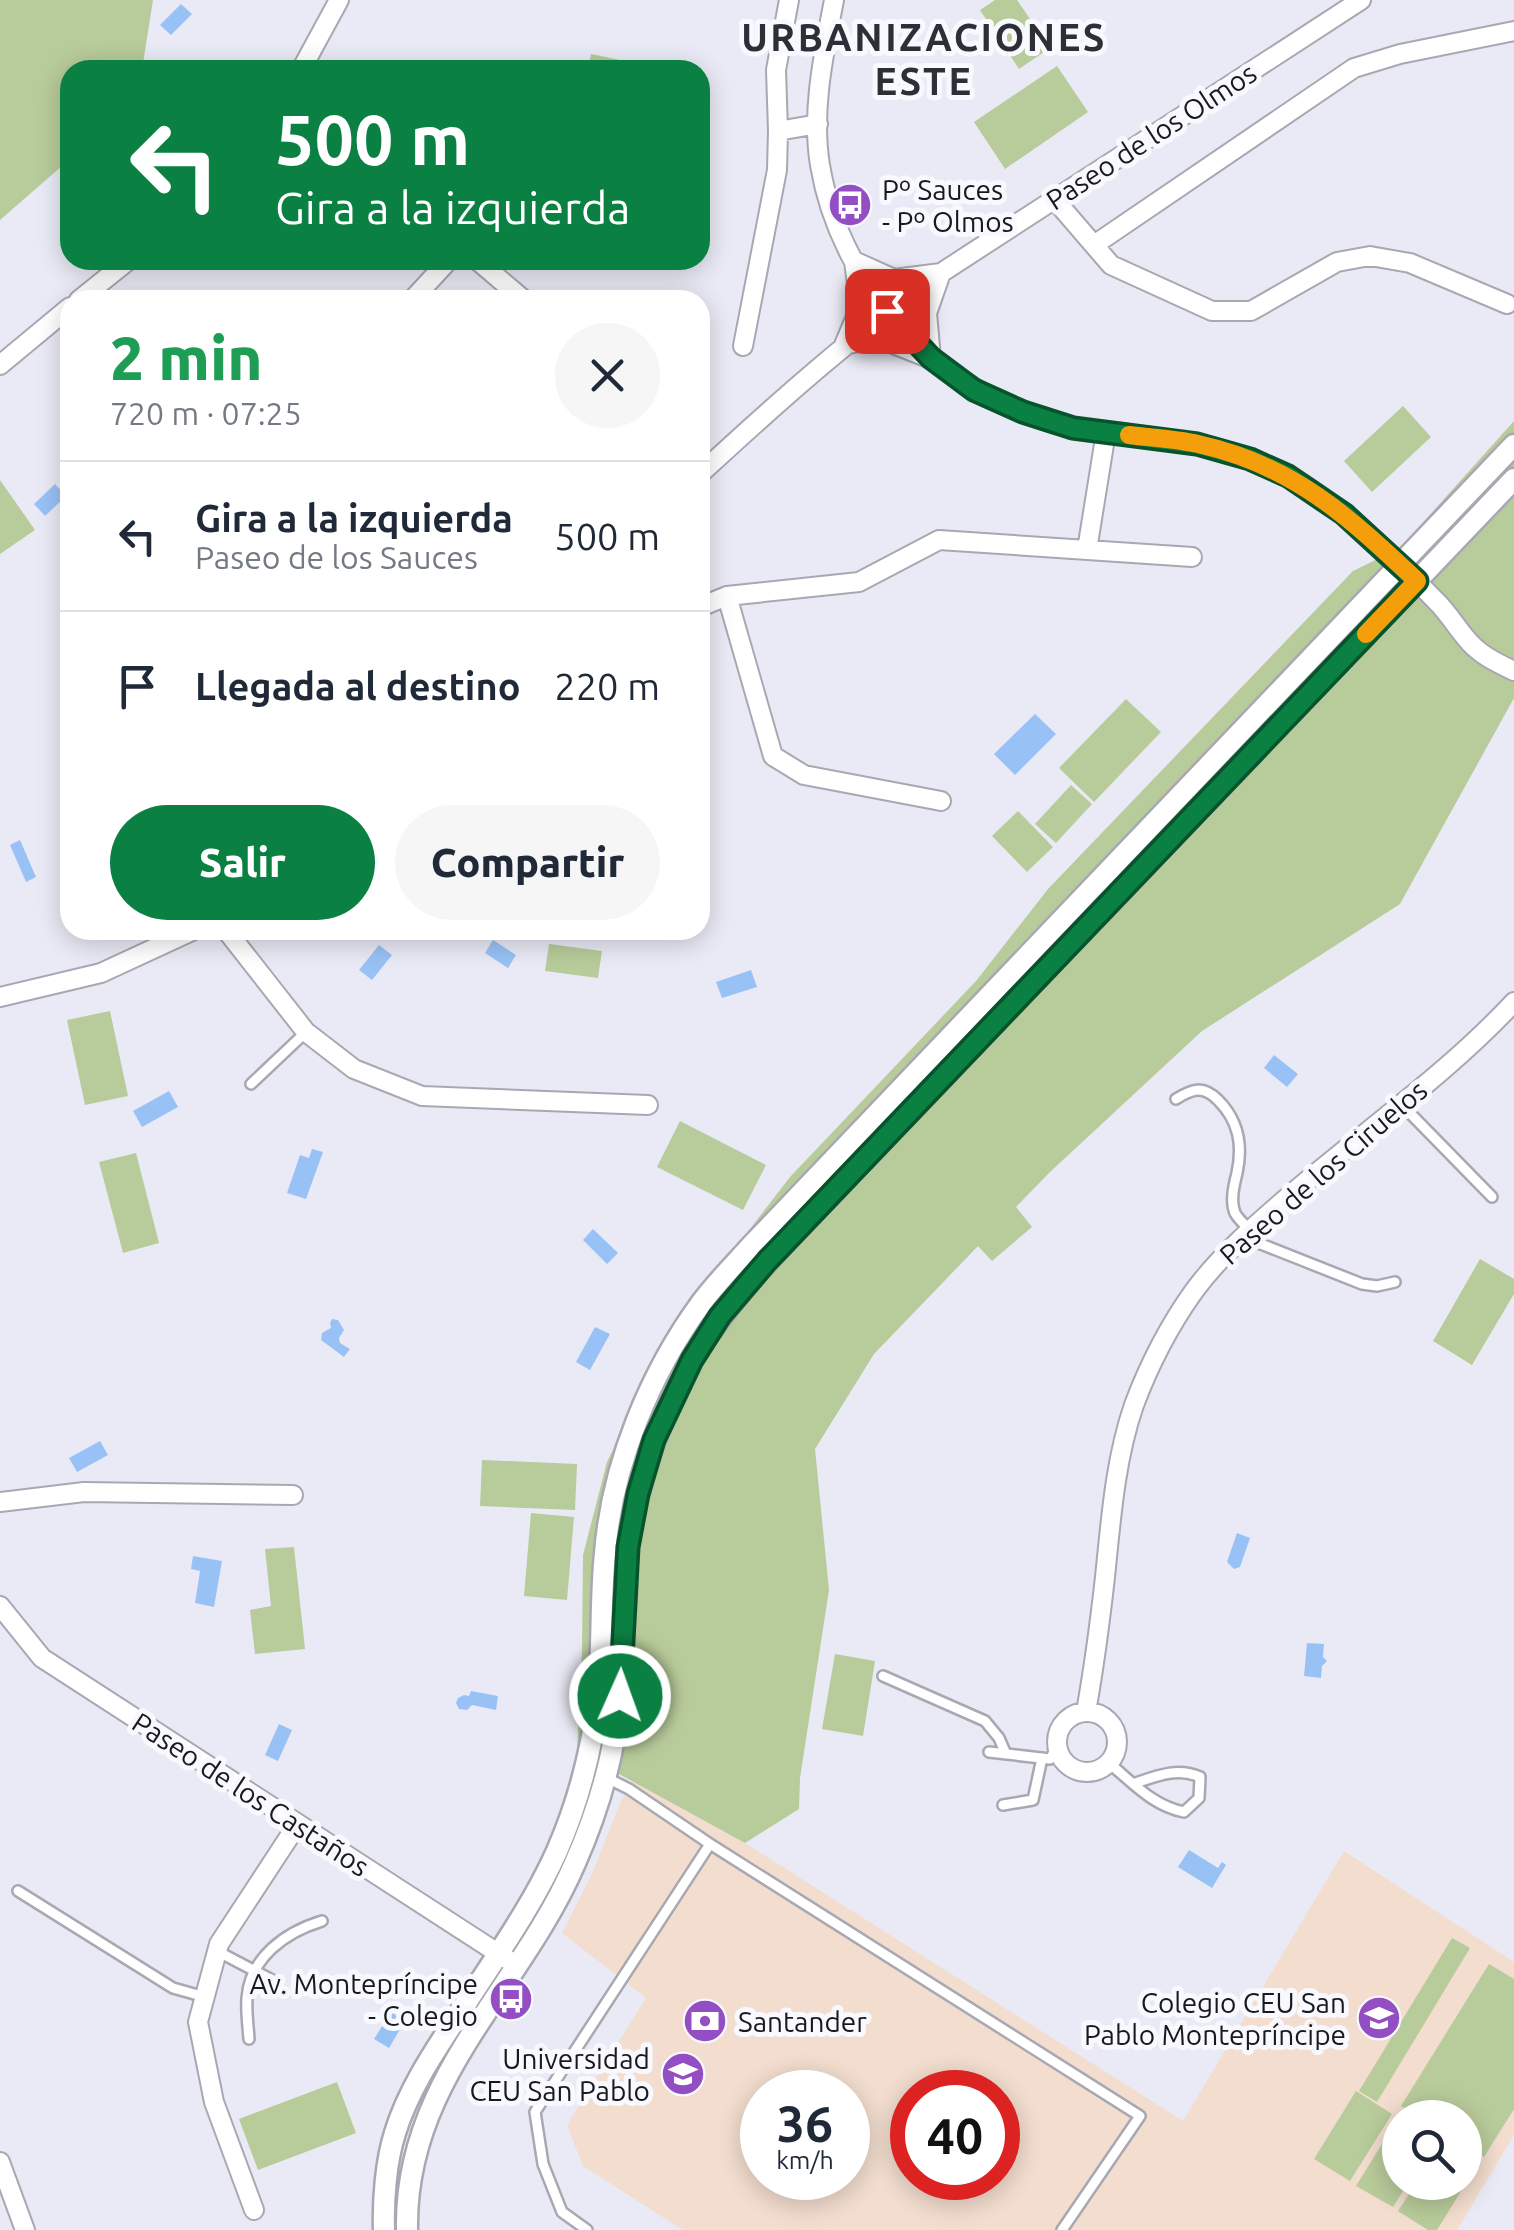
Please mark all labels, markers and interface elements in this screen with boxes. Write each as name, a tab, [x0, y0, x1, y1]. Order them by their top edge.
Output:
district label: URBANIZACIONES ESTE	[741, 16, 1107, 102]
street label: Paseo de los Olmos	[1040, 57, 1262, 215]
icon: left	[110, 100, 240, 230]
text: 500 m	[275, 100, 470, 178]
place label: Pº Sauces - Pº Olmos	[882, 174, 1014, 237]
text: Gira a la izquierda	[275, 182, 631, 233]
bus stop icon: Pº Sauces - Pº Olmos	[827, 182, 873, 228]
pin	[845, 269, 930, 354]
icon: arrive	[860, 284, 915, 339]
button: close	[555, 323, 660, 428]
text: 2 min	[110, 324, 263, 391]
text: 720 m · 07:25	[110, 395, 302, 431]
text: Gira a la izquierda	[195, 497, 513, 539]
icon: left	[110, 509, 165, 564]
text: 500 m	[554, 515, 660, 557]
text: Paseo de los Sauces	[195, 539, 478, 575]
icon: arrive	[110, 659, 165, 714]
text: Llegada al destino	[195, 665, 521, 707]
text: 220 m	[554, 665, 660, 707]
button: Salir	[110, 805, 375, 920]
button: Compartir	[395, 805, 660, 920]
street label: Paseo de los Ciruelos	[1213, 1074, 1433, 1270]
position arrow	[568, 1644, 672, 1748]
street label: Paseo de los Castaños	[127, 1706, 375, 1882]
place label: Av. Montepríncipe - Colegio	[249, 1968, 478, 2031]
bus stop icon: Av. Montepríncipe - Colegio	[488, 1976, 534, 2022]
place label: Colegio CEU San Pablo Montepríncipe	[1084, 1987, 1346, 2050]
school or university icon: Colegio CEU San Pablo Montepríncipe	[1356, 1995, 1402, 2041]
bank icon: Santander	[682, 1998, 728, 2044]
place label: Santander	[738, 2006, 867, 2037]
place label: Universidad CEU San Pablo	[469, 2043, 650, 2106]
school or university icon: Universidad CEU San Pablo	[660, 2051, 706, 2097]
speed limit sign: 40	[890, 2070, 1020, 2200]
text: 36	[777, 2095, 833, 2151]
map controls	[1382, 2100, 1482, 2200]
button: search	[1382, 2100, 1482, 2200]
text: km/h	[776, 2146, 834, 2174]

